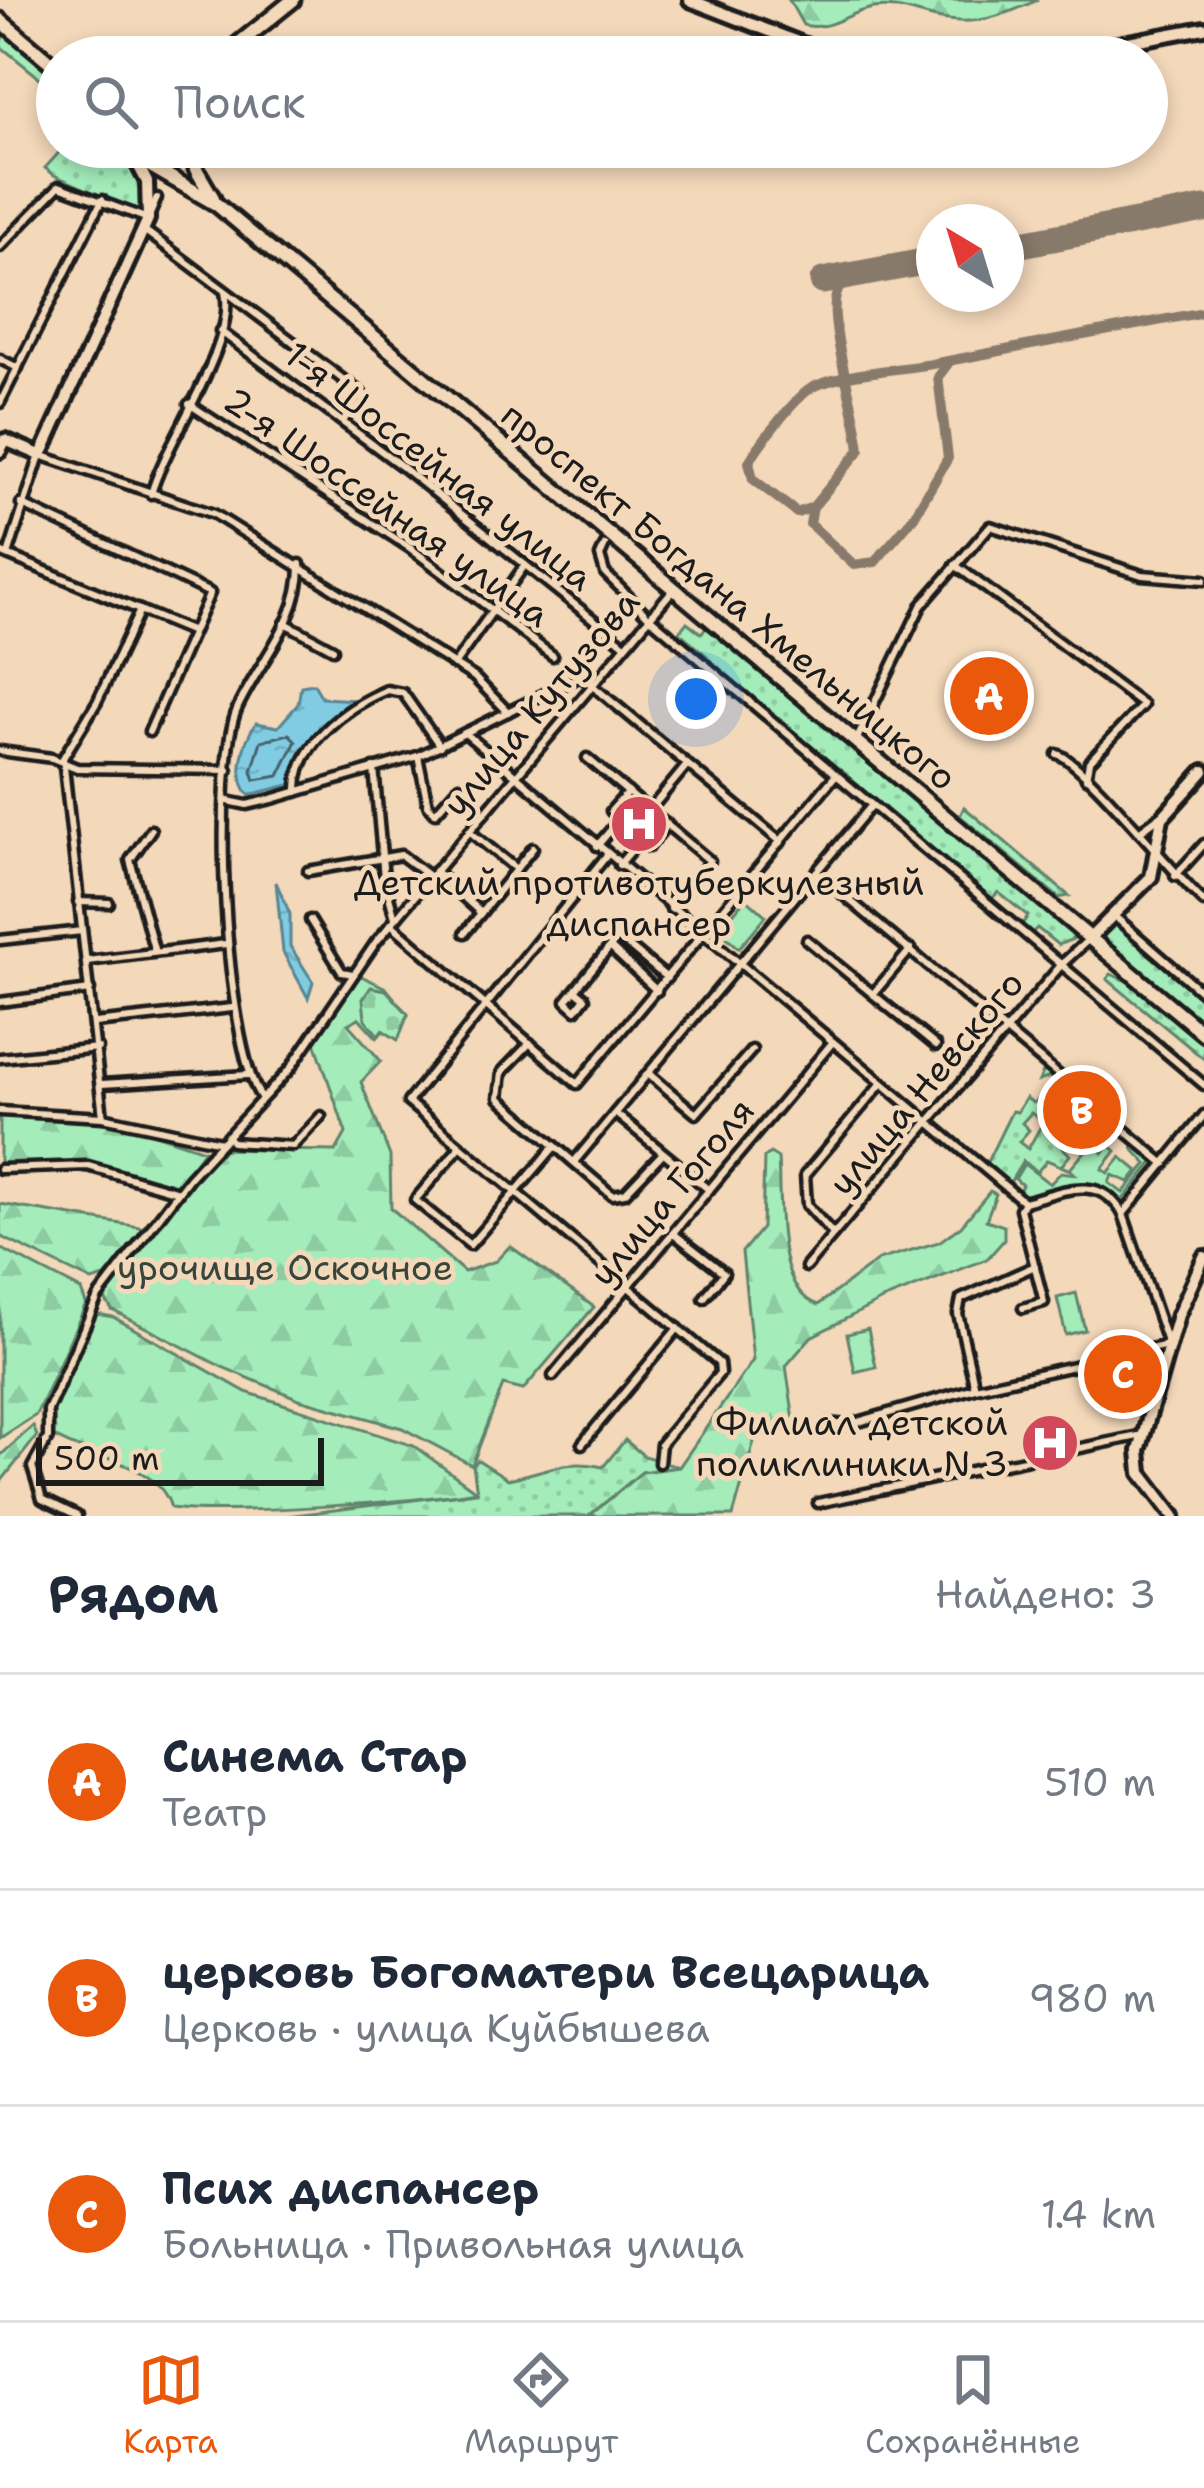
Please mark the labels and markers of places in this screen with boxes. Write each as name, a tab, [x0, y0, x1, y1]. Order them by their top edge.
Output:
pin: A	[950, 651, 1028, 741]
hospital icon: Детский противотуберкулезный диспансер	[608, 793, 670, 855]
place label: Детский противотуберкулезный диспансер	[354, 858, 924, 948]
pin: B	[1043, 1065, 1121, 1155]
pin: C	[1084, 1329, 1162, 1419]
place label: Филиал детской поликлиники N 3	[696, 1398, 1008, 1488]
hospital icon: Филиал детской поликлиники N 3	[1019, 1412, 1081, 1474]

